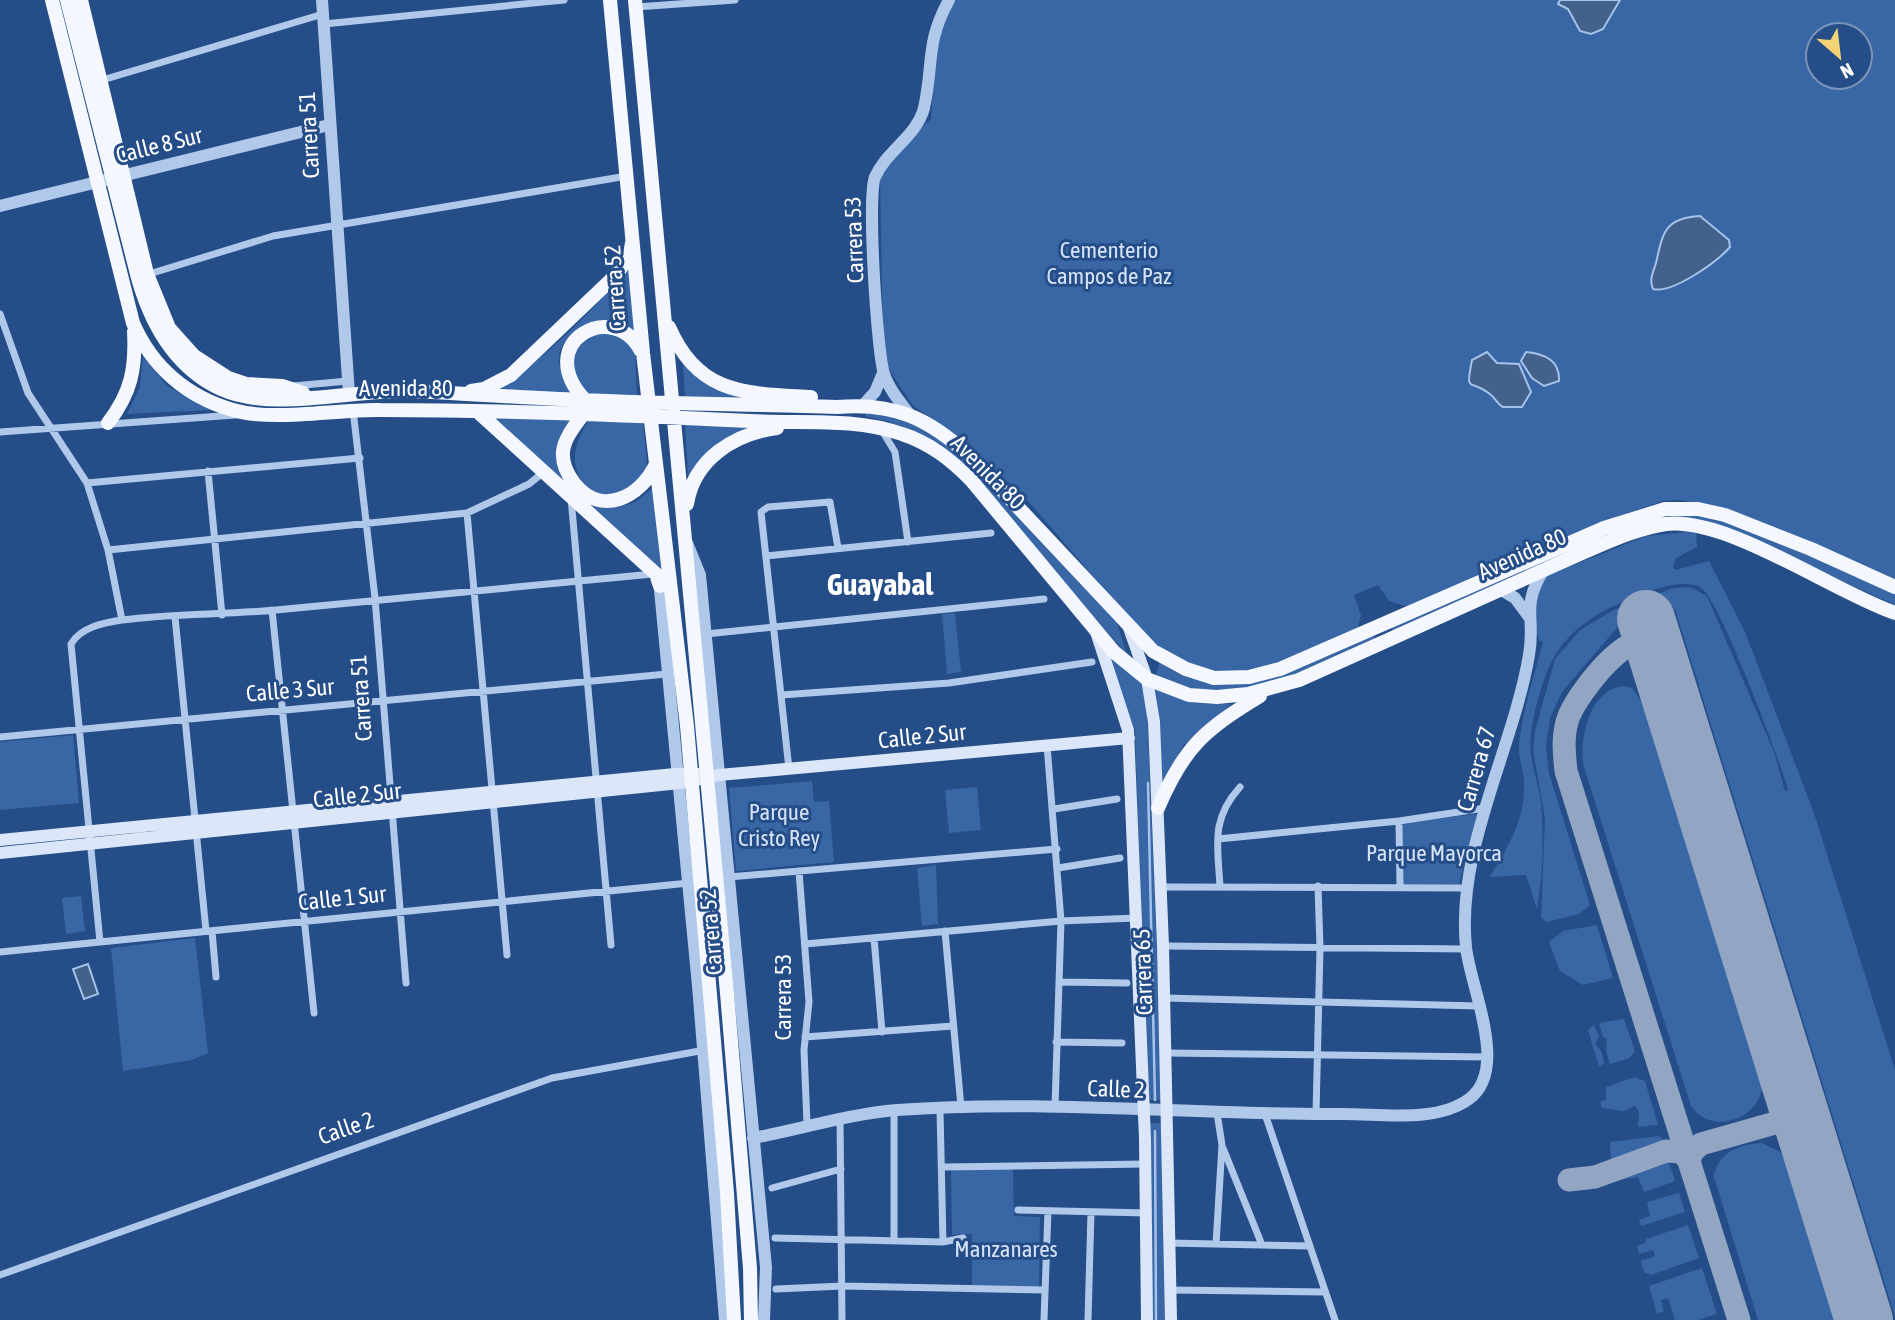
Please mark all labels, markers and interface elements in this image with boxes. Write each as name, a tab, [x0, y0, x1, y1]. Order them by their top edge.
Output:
north arrow	[1804, 21, 1874, 91]
text: N	[1837, 59, 1857, 83]
street label: Carrera 51	[294, 91, 324, 179]
street label: Calle 8 Sur	[113, 121, 206, 168]
street label: Carrera 53	[839, 196, 869, 284]
park label: Cementerio Campos de Paz	[1047, 237, 1171, 289]
street label: Carrera 52	[599, 244, 631, 332]
street label: Avenida 80	[359, 375, 453, 401]
street label: Avenida 80	[946, 430, 1030, 514]
street label: Avenida 80	[1474, 523, 1570, 585]
district label: Guayabal	[827, 567, 934, 601]
street label: Carrera 51	[345, 654, 377, 742]
street label: Calle 3 Sur	[245, 673, 336, 707]
street label: Calle 2 Sur	[877, 718, 968, 754]
street label: Carrera 67	[1452, 724, 1500, 814]
street label: Calle 2 Sur	[312, 777, 403, 813]
park label: Parque Cristo Rey	[738, 799, 820, 851]
park label: Parque Mayorca	[1366, 840, 1502, 866]
street label: Calle 1 Sur	[297, 880, 388, 916]
street label: Carrera 52	[694, 888, 728, 976]
street label: Carrera 65	[1128, 928, 1158, 1016]
street label: Carrera 53	[770, 954, 796, 1040]
street label: Calle 2	[1087, 1075, 1145, 1103]
street label: Calle 2	[315, 1106, 377, 1150]
park label: Manzanares	[954, 1236, 1058, 1262]

